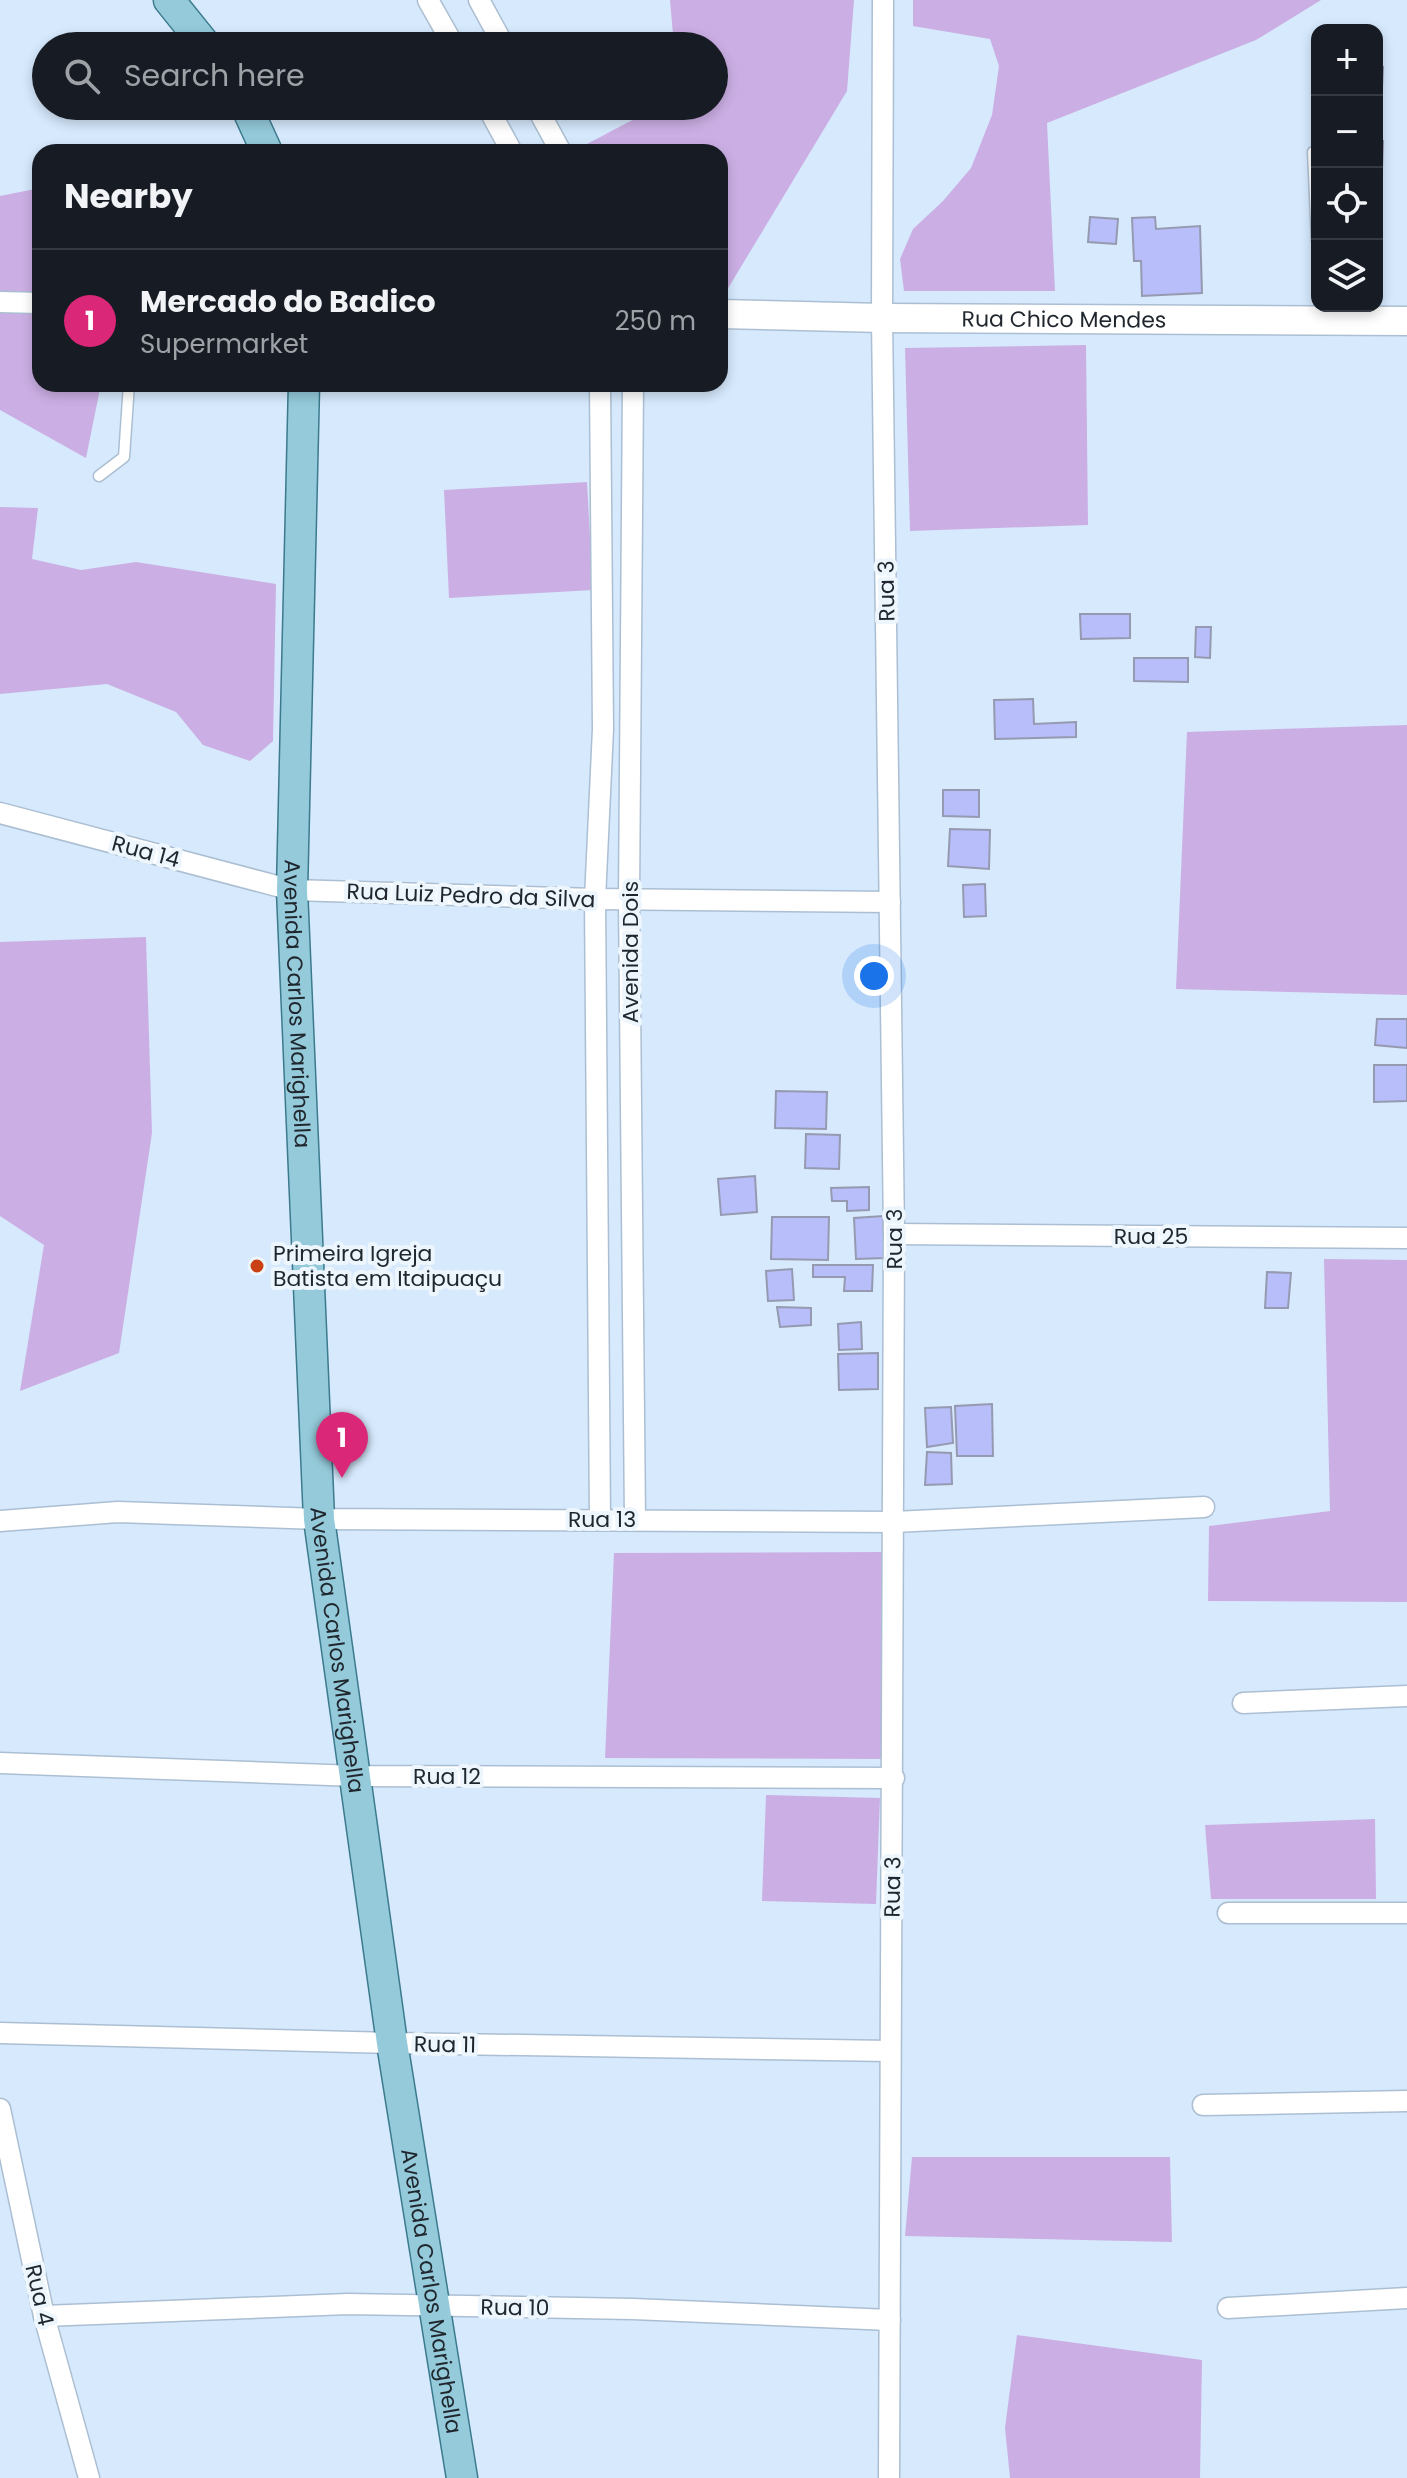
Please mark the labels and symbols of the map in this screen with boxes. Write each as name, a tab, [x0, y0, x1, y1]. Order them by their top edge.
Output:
street label: Rua Chico Mendes	[961, 303, 1166, 336]
street label: Rua 3	[870, 560, 903, 622]
street label: Rua 14	[108, 828, 183, 875]
street label: Avenida Carlos Marighella	[276, 859, 318, 1149]
street label: Rua Luiz Pedro da Silva	[346, 876, 596, 915]
street label: Avenida Dois	[615, 881, 646, 1023]
your location	[854, 956, 894, 996]
street label: Rua 3	[879, 1208, 910, 1270]
street label: Rua 25	[1114, 1221, 1188, 1252]
place label: Primeira Igreja Batista em Itaipuaçu	[273, 1238, 502, 1294]
marker: Primeira Igreja Batista em Itaipuaçu	[248, 1257, 266, 1275]
pin: 1	[316, 1412, 368, 1478]
street label: Rua 13	[568, 1504, 636, 1535]
street label: Avenida Carlos Marighella	[302, 1506, 372, 1795]
street label: Rua 12	[413, 1761, 481, 1792]
street label: Rua 3	[876, 1856, 909, 1918]
street label: Rua 11	[414, 2028, 476, 2061]
street label: Avenida Carlos Marighella	[393, 2146, 470, 2436]
street label: Rua 4	[17, 2261, 62, 2329]
street label: Rua 10	[480, 2291, 550, 2324]

